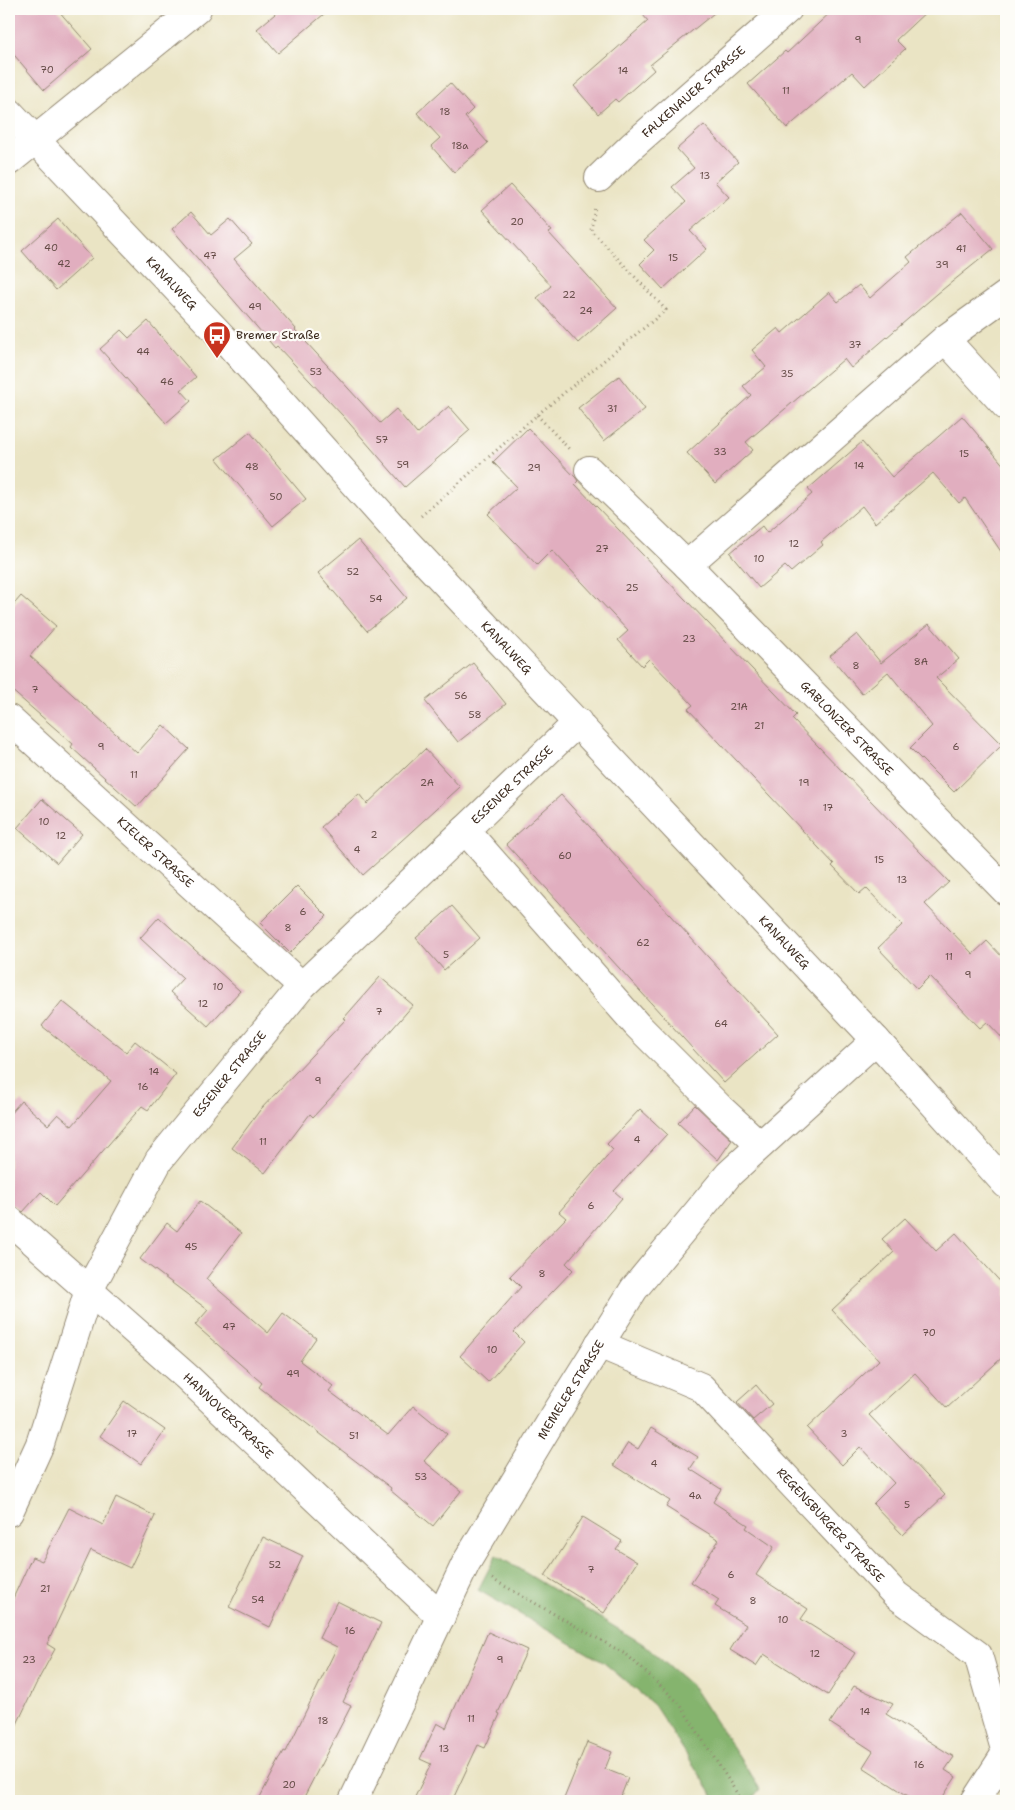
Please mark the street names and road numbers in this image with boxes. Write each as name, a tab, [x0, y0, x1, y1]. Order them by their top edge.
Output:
street label: FALKENAUER STRASSE	[639, 42, 749, 142]
street label: KANALWEG	[142, 253, 200, 313]
street label: KANALWEG	[477, 618, 535, 678]
street label: GABLONZER STRASSE	[797, 677, 897, 779]
street label: ESSENER STRASSE	[468, 742, 557, 828]
street label: KIELER STRASSE	[114, 813, 197, 891]
street label: KANALWEG	[755, 912, 813, 972]
street label: ESSENER STRASSE	[189, 1028, 270, 1121]
street label: MEMELER STRASSE	[534, 1337, 608, 1442]
street label: HANNOVERSTRASSE	[180, 1369, 277, 1462]
street label: REGENSBURGER STRASSE	[773, 1465, 888, 1586]

